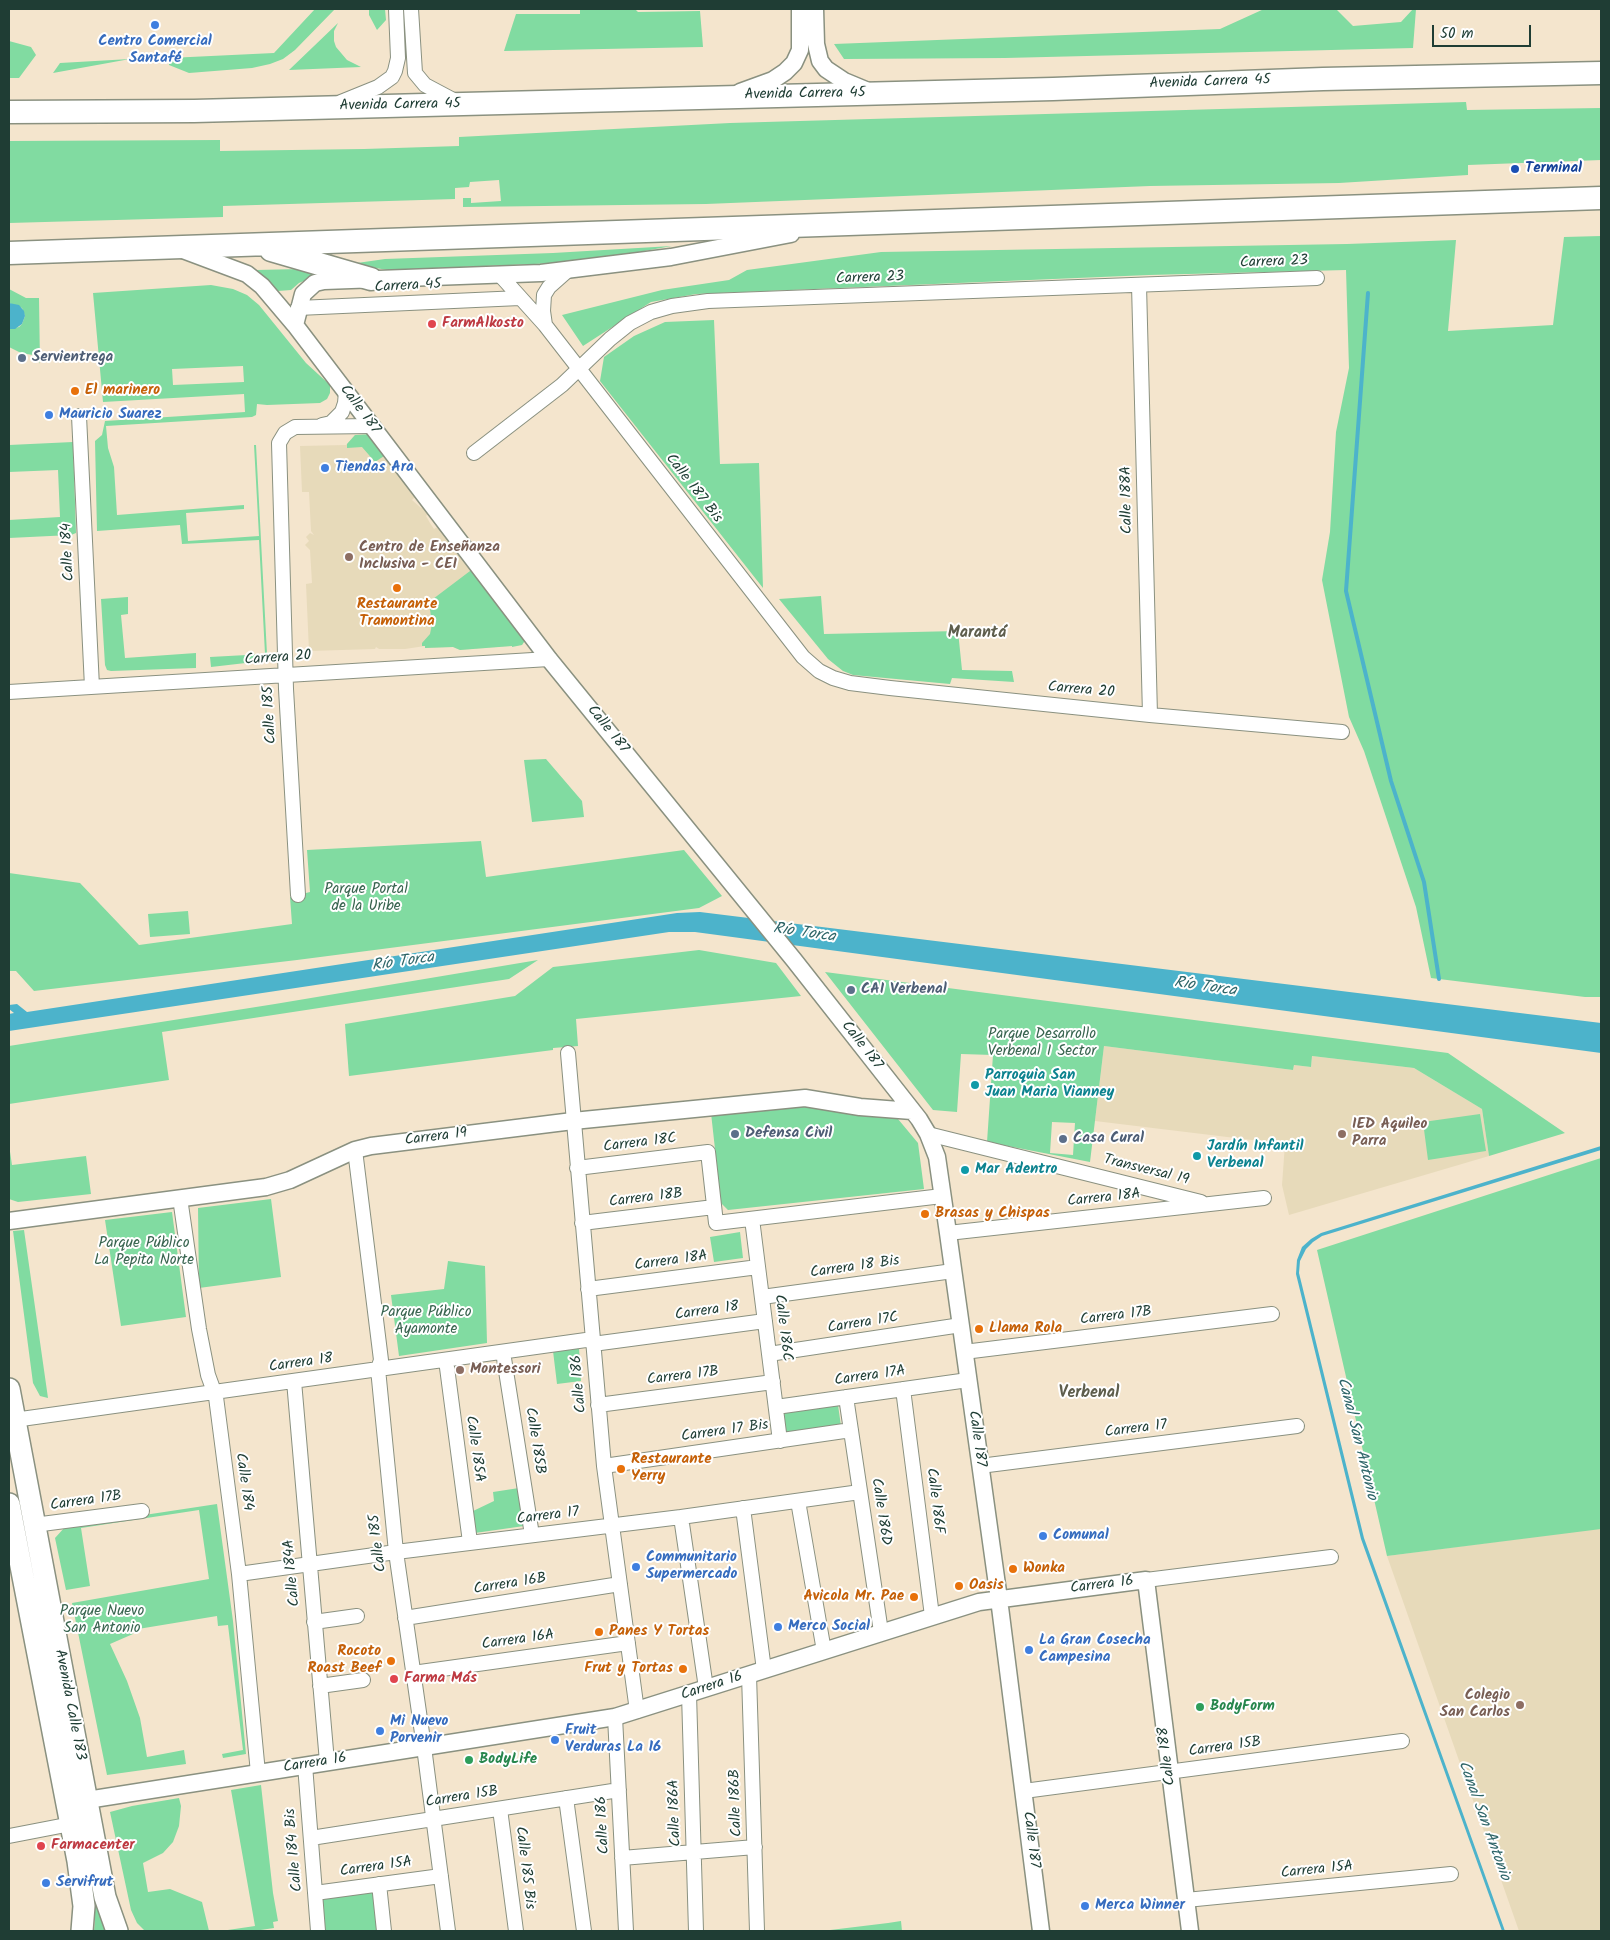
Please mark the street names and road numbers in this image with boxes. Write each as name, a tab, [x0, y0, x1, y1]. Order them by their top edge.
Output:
street label: Avenida Carrera 45	[1149, 72, 1271, 94]
street label: Avenida Carrera 45	[744, 85, 866, 105]
street label: Avenida Carrera 45	[339, 96, 461, 116]
street label: Carrera 23	[1240, 253, 1308, 273]
street label: Carrera 23	[836, 269, 904, 289]
street label: Carrera 45	[374, 276, 442, 298]
street label: Calle 187	[335, 382, 383, 438]
street label: Calle 187 Bis	[661, 451, 725, 527]
street label: Calle 188A	[1118, 466, 1138, 534]
street label: Calle 184	[58, 522, 80, 582]
street label: Carrera 20	[244, 648, 312, 670]
street label: Carrera 20	[1047, 679, 1115, 703]
street label: Calle 185	[260, 686, 282, 744]
street label: Calle 187	[582, 702, 632, 758]
street label: Calle 187	[836, 1018, 886, 1074]
street label: Carrera 19	[404, 1125, 468, 1151]
street label: Carrera 18C	[602, 1131, 678, 1157]
street label: Transversal 19	[1101, 1152, 1191, 1190]
street label: Carrera 18B	[608, 1186, 684, 1212]
street label: Carrera 18A	[1066, 1186, 1142, 1212]
street label: Carrera 18A	[633, 1248, 709, 1276]
street label: Carrera 18 Bis	[809, 1253, 901, 1283]
street label: Calle 186C	[769, 1294, 795, 1362]
street label: Carrera 18	[674, 1299, 740, 1325]
street label: Carrera 17B	[1079, 1304, 1153, 1330]
street label: Carrera 17C	[826, 1310, 900, 1338]
street label: Carrera 18	[268, 1351, 334, 1377]
street label: Calle 186	[568, 1354, 592, 1414]
street label: Carrera 17A	[833, 1363, 907, 1391]
street label: Carrera 17B	[646, 1364, 720, 1390]
street label: Calle 185B	[520, 1406, 548, 1476]
street label: Calle 187	[963, 1410, 989, 1468]
street label: Calle 185A	[460, 1415, 488, 1483]
street label: Carrera 17 Bis	[680, 1417, 770, 1447]
street label: Carrera 17	[1104, 1417, 1168, 1443]
street label: Calle 184	[230, 1452, 256, 1512]
street label: Calle 186F	[921, 1467, 947, 1535]
street label: Calle 186D	[866, 1477, 894, 1547]
street label: Carrera 17B	[49, 1488, 123, 1516]
street label: Carrera 17	[516, 1504, 580, 1530]
street label: Calle 185	[367, 1513, 391, 1573]
street label: Calle 184A	[281, 1539, 305, 1607]
street label: Carrera 16B	[472, 1570, 548, 1600]
street label: Carrera 16	[1069, 1573, 1135, 1599]
street label: Carrera 16A	[481, 1627, 555, 1655]
street label: Avenida Calle 183	[49, 1648, 89, 1762]
street label: Carrera 16	[679, 1669, 745, 1705]
street label: Calle 188	[1155, 1726, 1181, 1786]
street label: Carrera 15B	[1188, 1734, 1262, 1762]
street label: Carrera 16	[282, 1750, 348, 1778]
street label: Calle 186B	[727, 1769, 747, 1837]
street label: Calle 186A	[666, 1779, 686, 1847]
street label: Carrera 15B	[425, 1783, 499, 1813]
street label: Calle 186	[593, 1795, 615, 1855]
street label: Calle 184 Bis	[282, 1808, 308, 1892]
street label: Calle 187	[1018, 1811, 1042, 1869]
street label: Calle 185 Bis	[510, 1825, 538, 1911]
street label: Carrera 15A	[339, 1854, 413, 1882]
street label: Carrera 15A	[1280, 1858, 1354, 1884]

